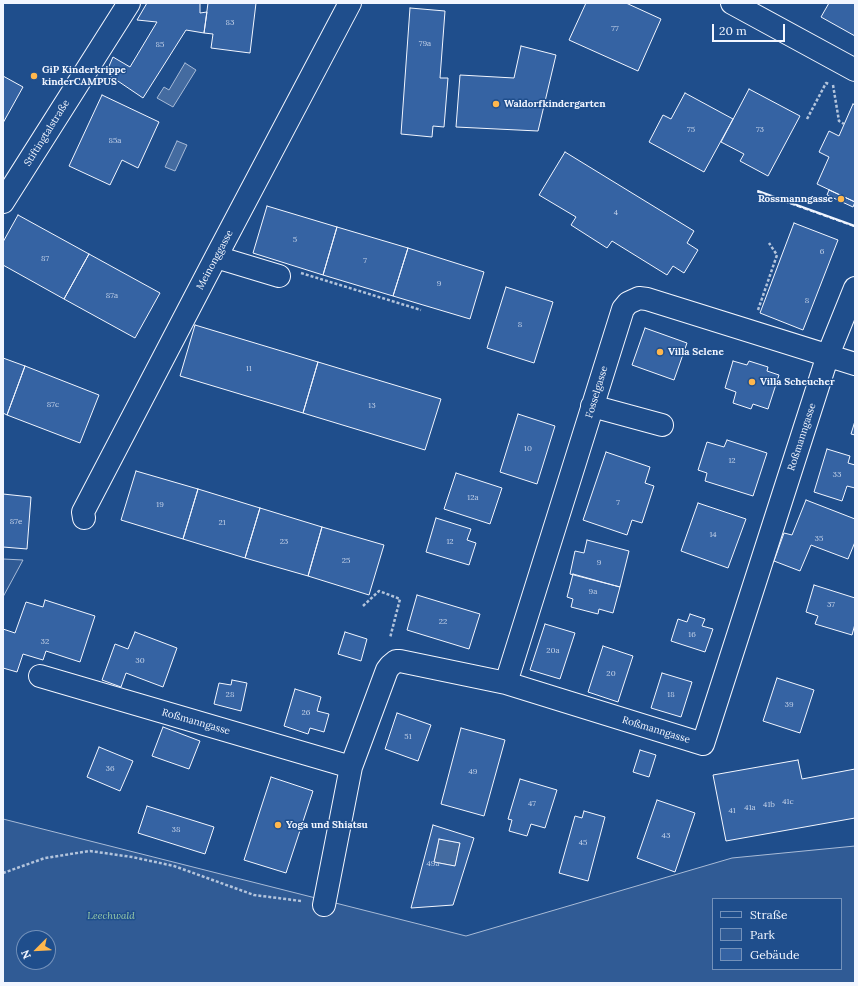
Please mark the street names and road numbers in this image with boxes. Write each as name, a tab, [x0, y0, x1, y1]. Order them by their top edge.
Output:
street label: Stiftingtalstraße	[22, 98, 72, 168]
street label: Meinonggasse	[194, 228, 236, 292]
street label: Fosselgasse	[583, 364, 611, 420]
street label: Roßmanngasse	[785, 402, 819, 472]
street label: Roßmanngasse	[160, 707, 232, 737]
street label: Roßmanngasse	[621, 714, 691, 746]

